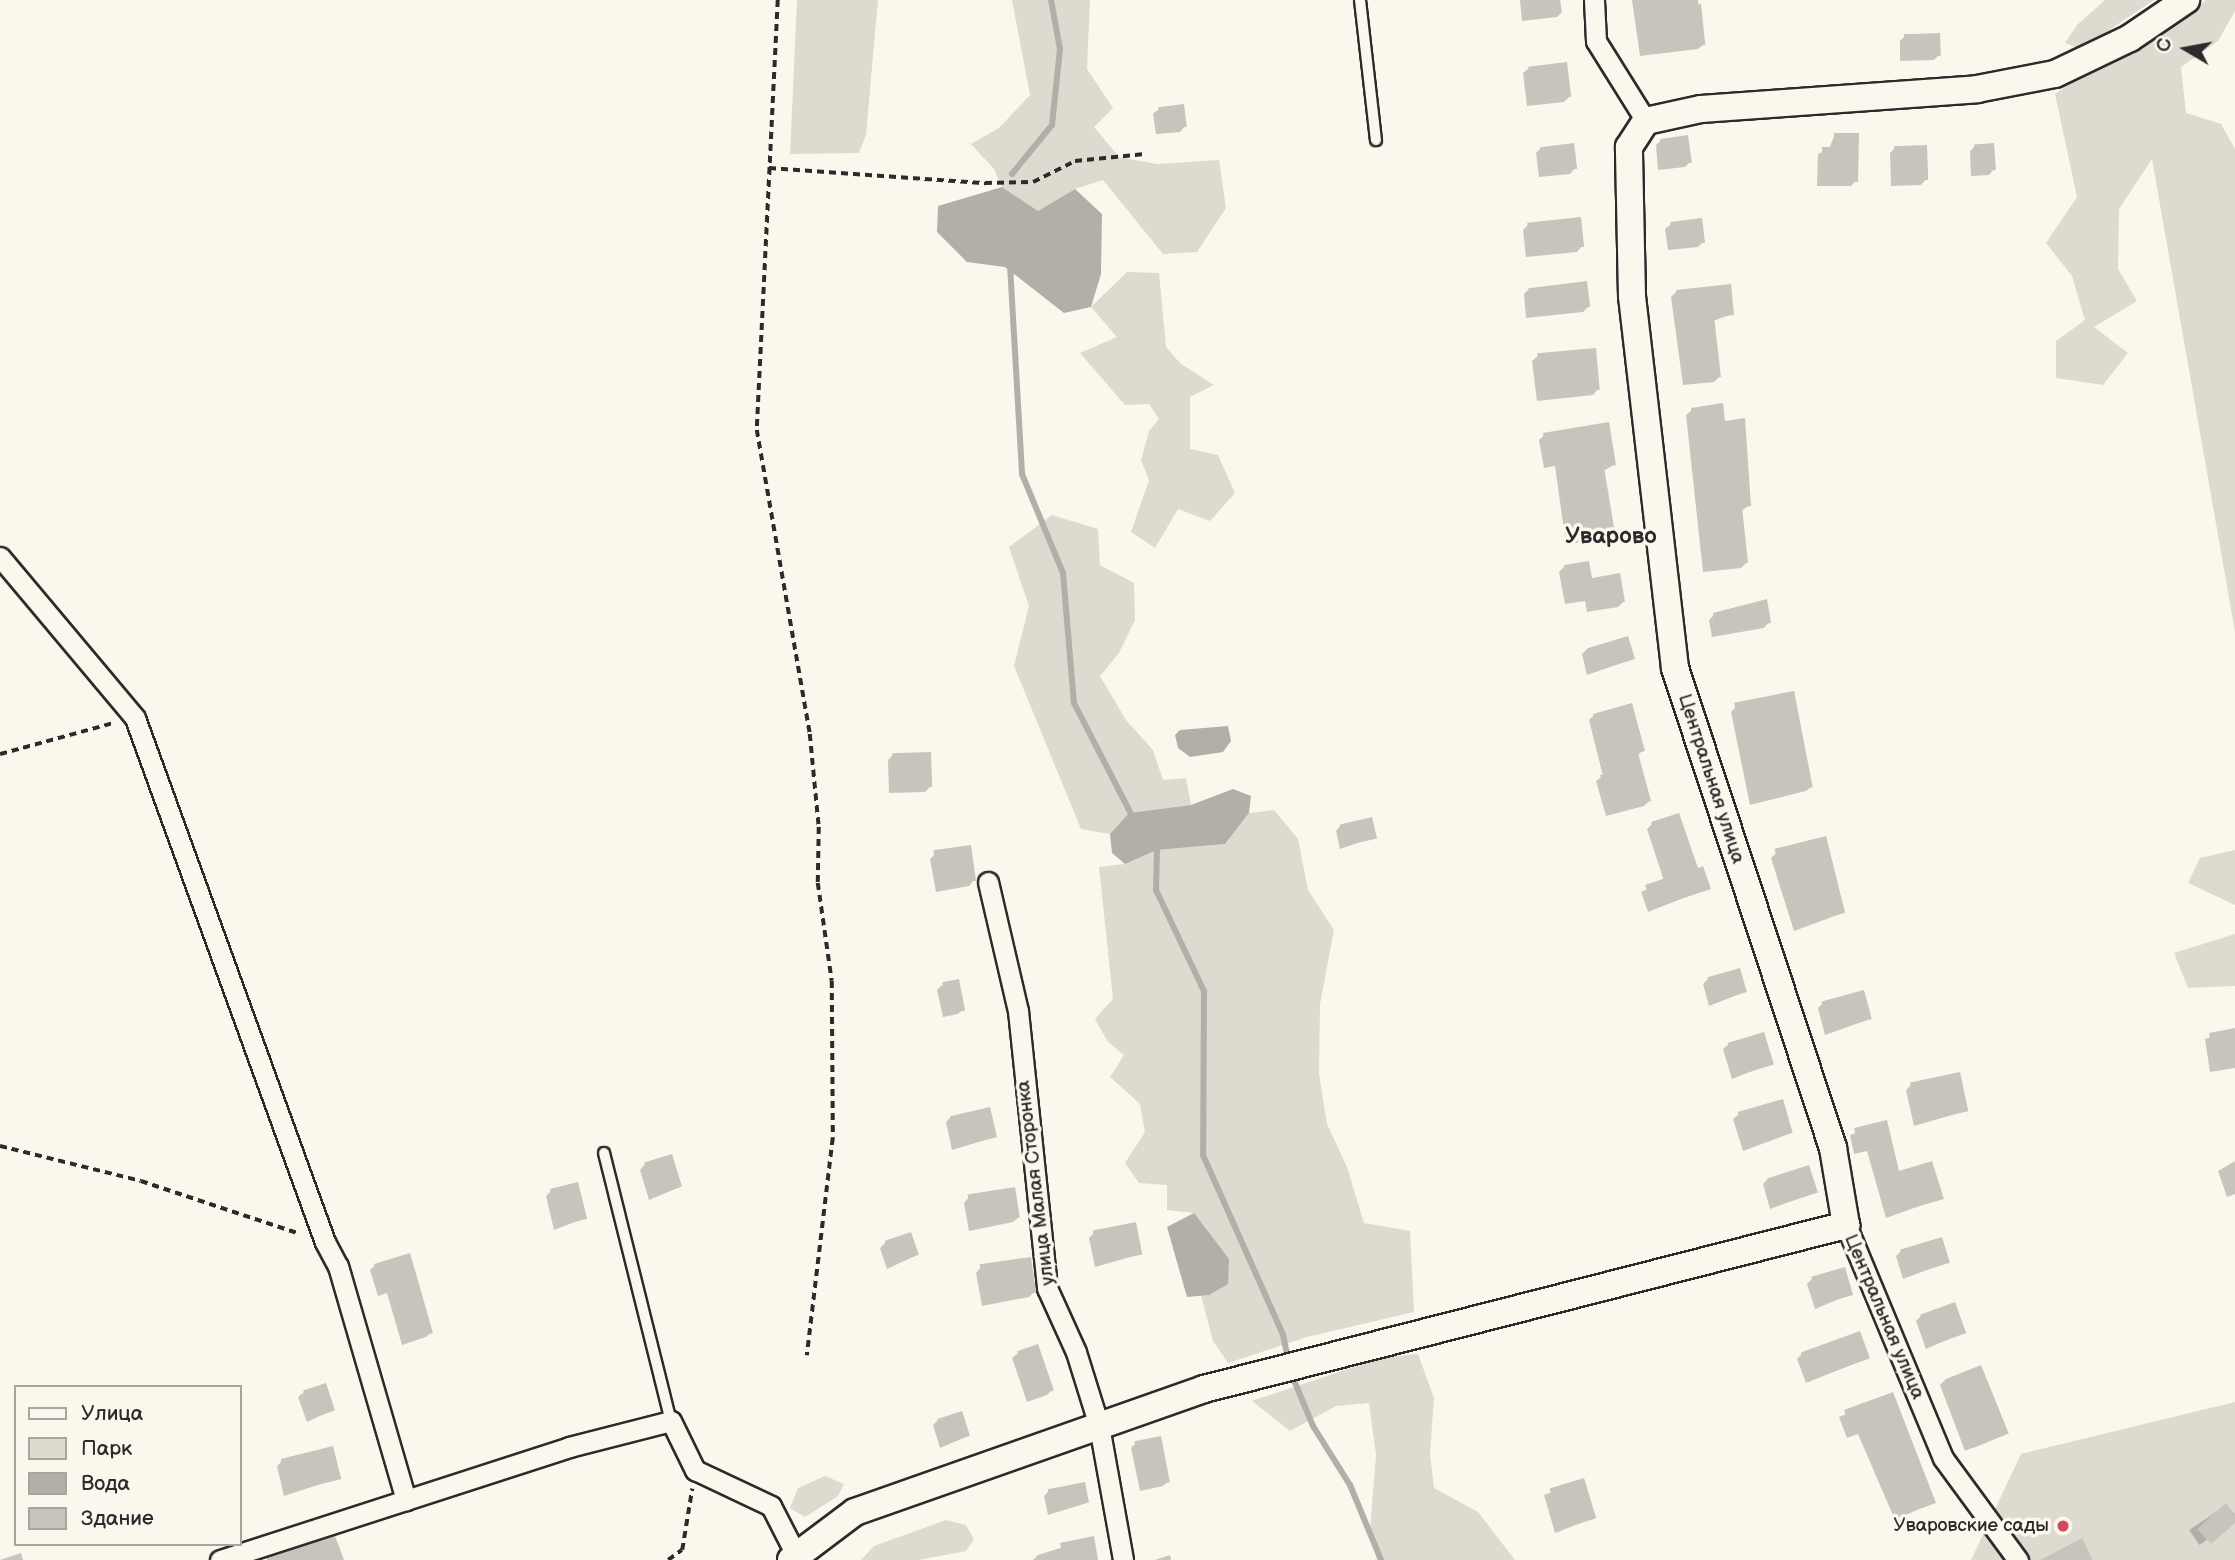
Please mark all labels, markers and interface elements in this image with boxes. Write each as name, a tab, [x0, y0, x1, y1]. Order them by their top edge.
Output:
north arrow	[2151, 14, 2221, 84]
text: С	[2152, 37, 2177, 54]
district label: Уварово	[1565, 522, 1657, 550]
street label: Центральная улица	[1673, 691, 1749, 867]
street label: улица Малая Сторонка	[1012, 1079, 1060, 1287]
street label: Центральная улица	[1839, 1231, 1929, 1403]
legend	[14, 1385, 242, 1546]
text: Улица	[81, 1401, 143, 1426]
text: Парк	[81, 1436, 132, 1461]
text: Вода	[81, 1471, 130, 1496]
text: Здание	[81, 1506, 154, 1531]
place label: Уваровские сады	[1893, 1515, 2049, 1537]
marker: Уваровские сады	[2055, 1518, 2071, 1534]

